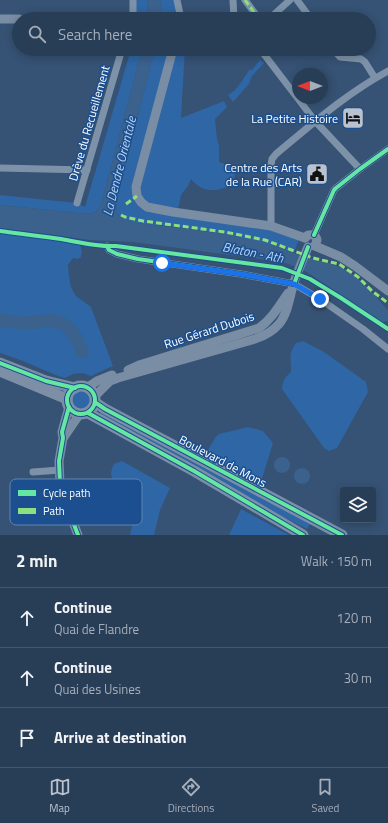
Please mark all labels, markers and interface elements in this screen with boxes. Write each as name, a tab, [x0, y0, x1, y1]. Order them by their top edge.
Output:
search box	[12, 12, 376, 56]
icon: search	[26, 23, 48, 45]
text: Search here	[58, 23, 132, 46]
street label: Drève du Recueillement	[63, 62, 115, 183]
north arrow	[292, 68, 328, 104]
hotel icon: La Petite Histoire	[340, 105, 366, 131]
place label: La Petite Histoire	[251, 109, 338, 128]
water label: La Dendre Orientale	[97, 113, 141, 218]
place label: Centre des Arts de la Rue (CAR)	[224, 158, 302, 191]
public building icon: Centre des Arts de la Rue (CAR)	[304, 161, 330, 187]
water label: Blaton - Ath	[221, 236, 286, 268]
route start	[153, 254, 171, 272]
route end	[311, 290, 329, 308]
street label: Rue Gérard Dubois	[161, 306, 257, 354]
street label: Boulevard de Mons	[176, 430, 271, 492]
legend	[10, 479, 142, 525]
text: Cycle path	[43, 485, 91, 501]
map controls	[340, 487, 376, 523]
button: layers	[340, 487, 376, 523]
text: Path	[43, 503, 65, 519]
text: 2 min	[16, 548, 57, 574]
text: Walk · 150 m	[301, 551, 372, 571]
text: Continue	[54, 596, 112, 619]
icon: ahead	[16, 607, 38, 629]
text: 120 m	[336, 608, 372, 628]
text: Quai de Flandre	[54, 619, 139, 639]
text: Continue	[54, 656, 112, 679]
icon: ahead	[16, 667, 38, 689]
text: 30 m	[344, 668, 372, 688]
text: Quai des Usines	[54, 679, 141, 699]
text: Arrive at destination	[54, 726, 187, 749]
icon: arrive	[16, 727, 38, 749]
tab: Map	[49, 776, 71, 816]
tab: Directions	[168, 776, 214, 816]
tab: Saved	[311, 776, 339, 816]

